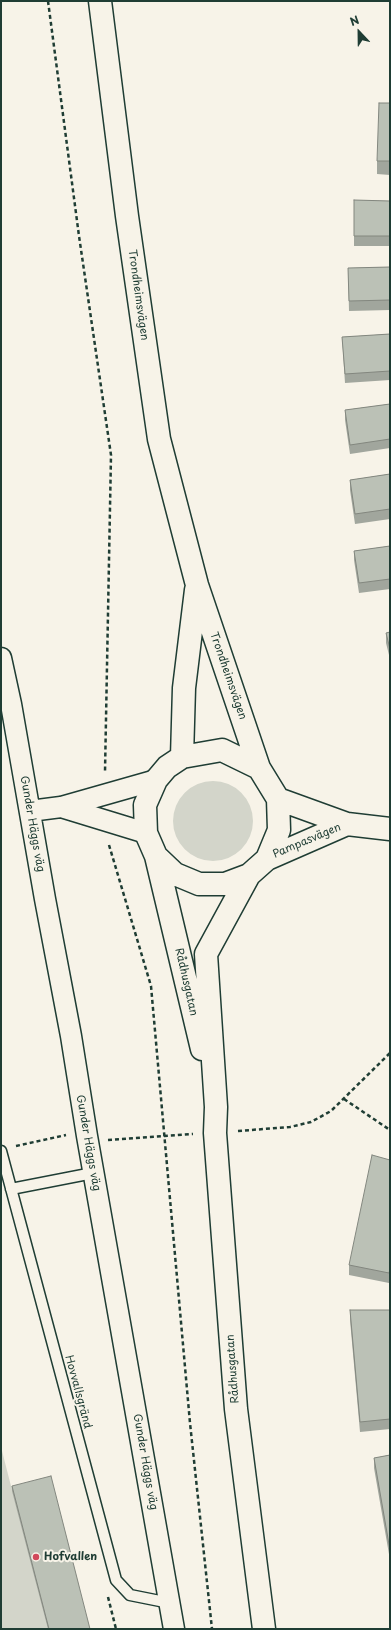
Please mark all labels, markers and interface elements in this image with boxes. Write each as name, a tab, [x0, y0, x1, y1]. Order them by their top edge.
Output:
text: N	[347, 11, 362, 30]
north arrow	[339, 12, 379, 52]
street label: Trondheimsvägen	[125, 249, 151, 341]
street label: Trondheimsvägen	[207, 630, 249, 722]
street label: Gunder Häggs väg	[17, 775, 47, 873]
street label: Pampasvägen	[271, 821, 343, 861]
street label: Rådhusgatan	[172, 947, 200, 1017]
street label: Gunder Häggs väg	[73, 1094, 103, 1192]
street label: Rådhusgatan	[224, 1334, 242, 1404]
street label: Hovvallsgränd	[62, 1354, 94, 1430]
street label: Gunder Häggs väg	[130, 1413, 160, 1511]
place label: Hofvallen	[44, 1550, 97, 1564]
marker: Hofvallen	[31, 1552, 41, 1562]

